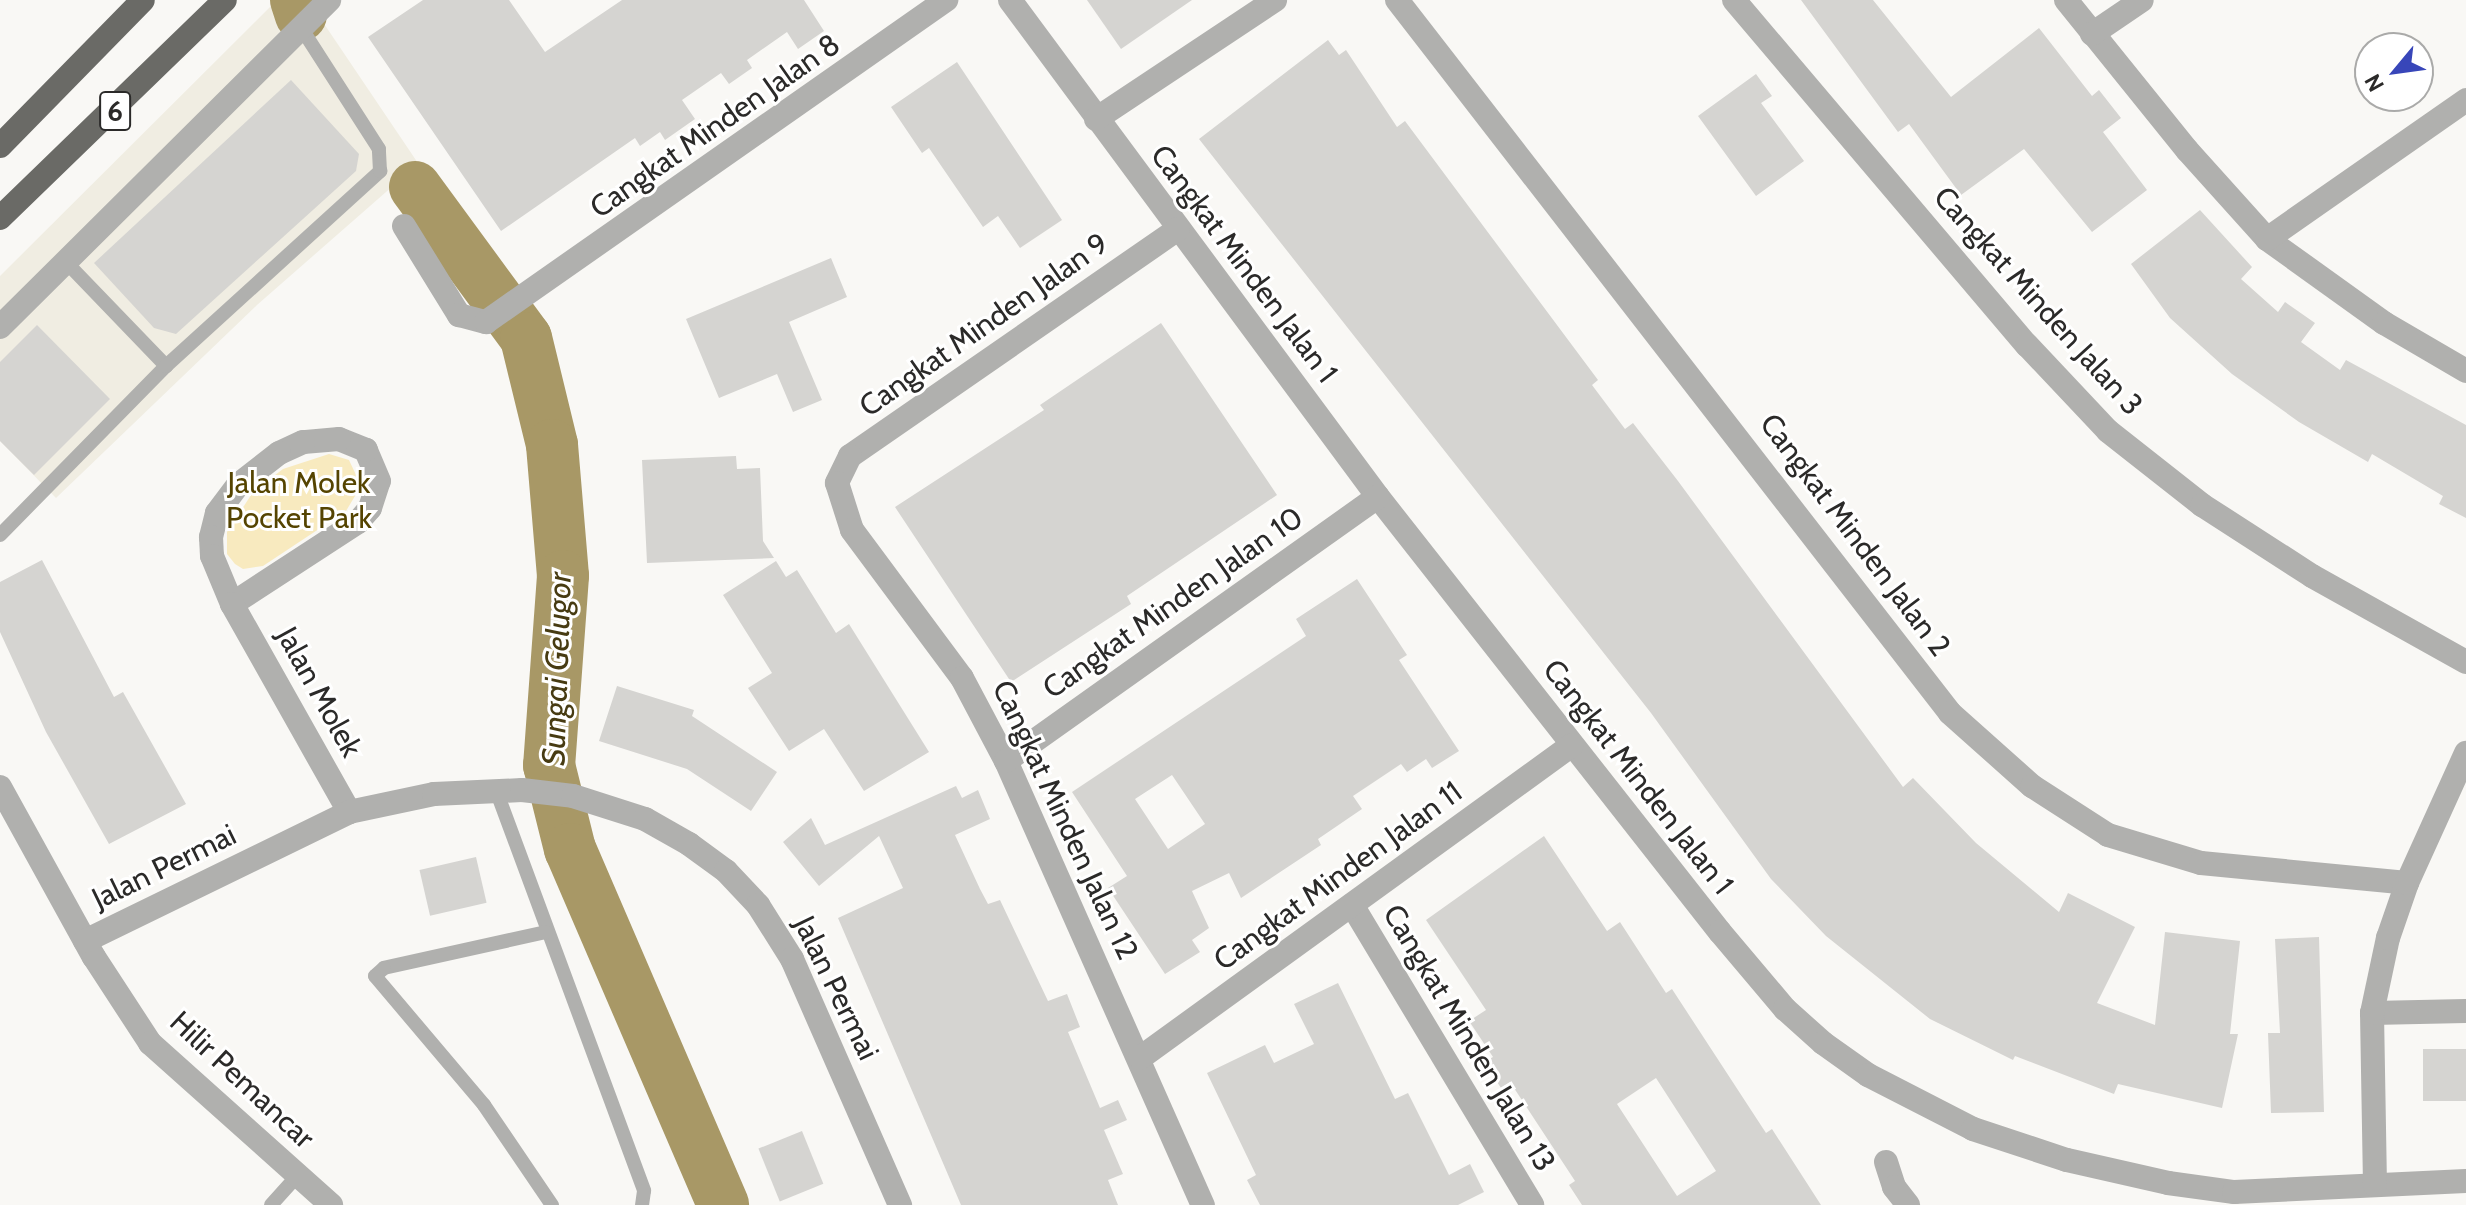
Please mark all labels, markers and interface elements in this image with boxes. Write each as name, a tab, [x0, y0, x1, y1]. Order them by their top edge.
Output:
street label: Cangkat Minden Jalan 8	[583, 26, 847, 226]
north arrow	[2354, 32, 2434, 112]
text: N	[2359, 70, 2390, 96]
road number: 6	[99, 87, 131, 135]
street label: Cangkat Minden Jalan 1	[1143, 138, 1345, 390]
street label: Cangkat Minden Jalan 3	[1926, 180, 2150, 422]
street label: Cangkat Minden Jalan 9	[853, 226, 1115, 424]
street label: Cangkat Minden Jalan 2	[1752, 407, 1958, 663]
park label: Jalan Molek Pocket Park	[226, 465, 372, 536]
street label: Cangkat Minden Jalan 10	[1036, 500, 1310, 706]
water label: Sungai Gelugor	[534, 572, 580, 766]
street label: Jalan Molek	[269, 621, 369, 763]
street label: Cangkat Minden Jalan 1	[1535, 652, 1741, 902]
street label: Cangkat Minden Jalan 12	[984, 675, 1146, 965]
street label: Cangkat Minden Jalan 11	[1207, 774, 1469, 978]
street label: Jalan Permai	[86, 817, 242, 917]
street label: Cangkat Minden Jalan 13	[1375, 898, 1563, 1178]
street label: Jalan Permai	[786, 910, 886, 1066]
street label: Hilir Pemancar	[162, 1004, 322, 1156]

